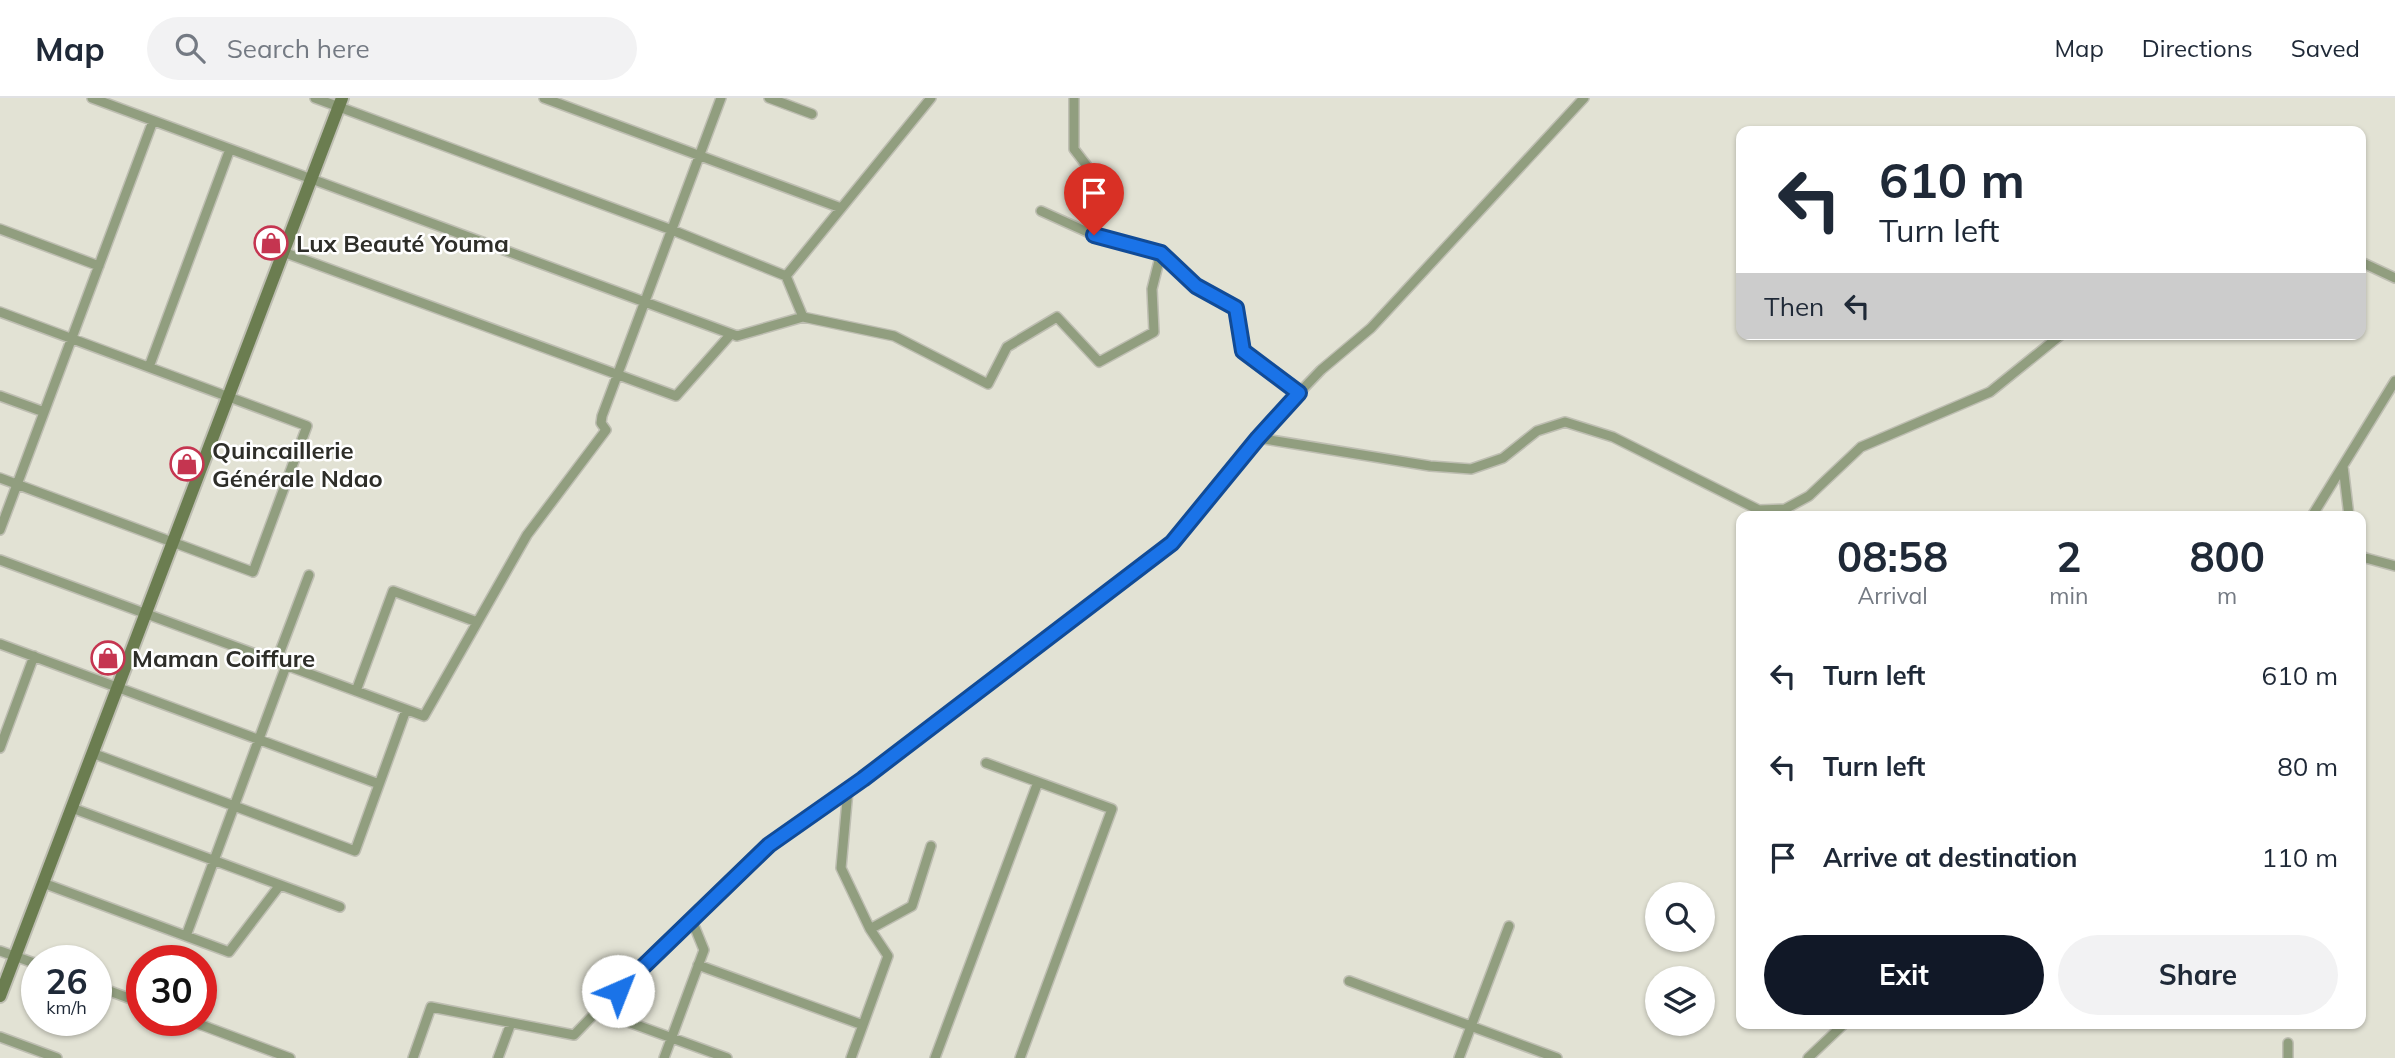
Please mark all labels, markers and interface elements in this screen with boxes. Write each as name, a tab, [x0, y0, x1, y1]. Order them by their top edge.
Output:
search box	[147, 17, 637, 80]
text: Map	[35, 28, 105, 69]
icon: search	[171, 29, 209, 67]
text: Search here	[227, 32, 370, 65]
text: Map	[2054, 33, 2104, 63]
text: Directions	[2142, 33, 2253, 63]
text: Saved	[2291, 33, 2360, 63]
text: 610 m	[1879, 149, 2025, 210]
icon: left	[1764, 154, 1855, 245]
pin	[1064, 163, 1124, 235]
icon: arrive	[1075, 174, 1113, 212]
text: Turn left	[1879, 210, 1999, 250]
shop icon: Lux Beauté Youma	[252, 224, 290, 262]
place label: Lux Beauté Youma	[296, 228, 509, 258]
icon: left	[1838, 287, 1876, 325]
text: Then	[1764, 290, 1824, 323]
place label: Quincaillerie Générale Ndao	[212, 435, 383, 493]
shop icon: Quincaillerie Générale Ndao	[168, 445, 206, 483]
text: 08:58	[1837, 530, 1948, 583]
text: 2	[2056, 530, 2081, 583]
text: 800	[2189, 530, 2265, 583]
text: Arrival	[1857, 581, 1928, 610]
text: min	[2049, 581, 2088, 610]
text: m	[2217, 581, 2237, 610]
shop icon: Maman Coiffure	[89, 639, 127, 677]
place label: Maman Coiffure	[132, 643, 315, 673]
icon: left	[1764, 657, 1802, 695]
text: Turn left	[1823, 659, 1925, 692]
text: 610 m	[2262, 659, 2338, 692]
icon: left	[1764, 748, 1802, 786]
text: Turn left	[1823, 750, 1925, 783]
text: 80 m	[2277, 750, 2338, 783]
icon: arrive	[1764, 839, 1802, 877]
text: Arrive at destination	[1823, 841, 2078, 874]
text: 110 m	[2262, 841, 2338, 874]
map controls	[1645, 882, 1715, 1036]
button: search	[1645, 882, 1715, 952]
button: Exit	[1764, 935, 2044, 1015]
button: Share	[2058, 935, 2338, 1015]
speed limit sign: 30	[126, 945, 217, 1036]
position arrow	[581, 954, 655, 1028]
text: 26	[45, 959, 88, 1003]
button: layers	[1645, 966, 1715, 1036]
text: km/h	[46, 996, 87, 1019]

